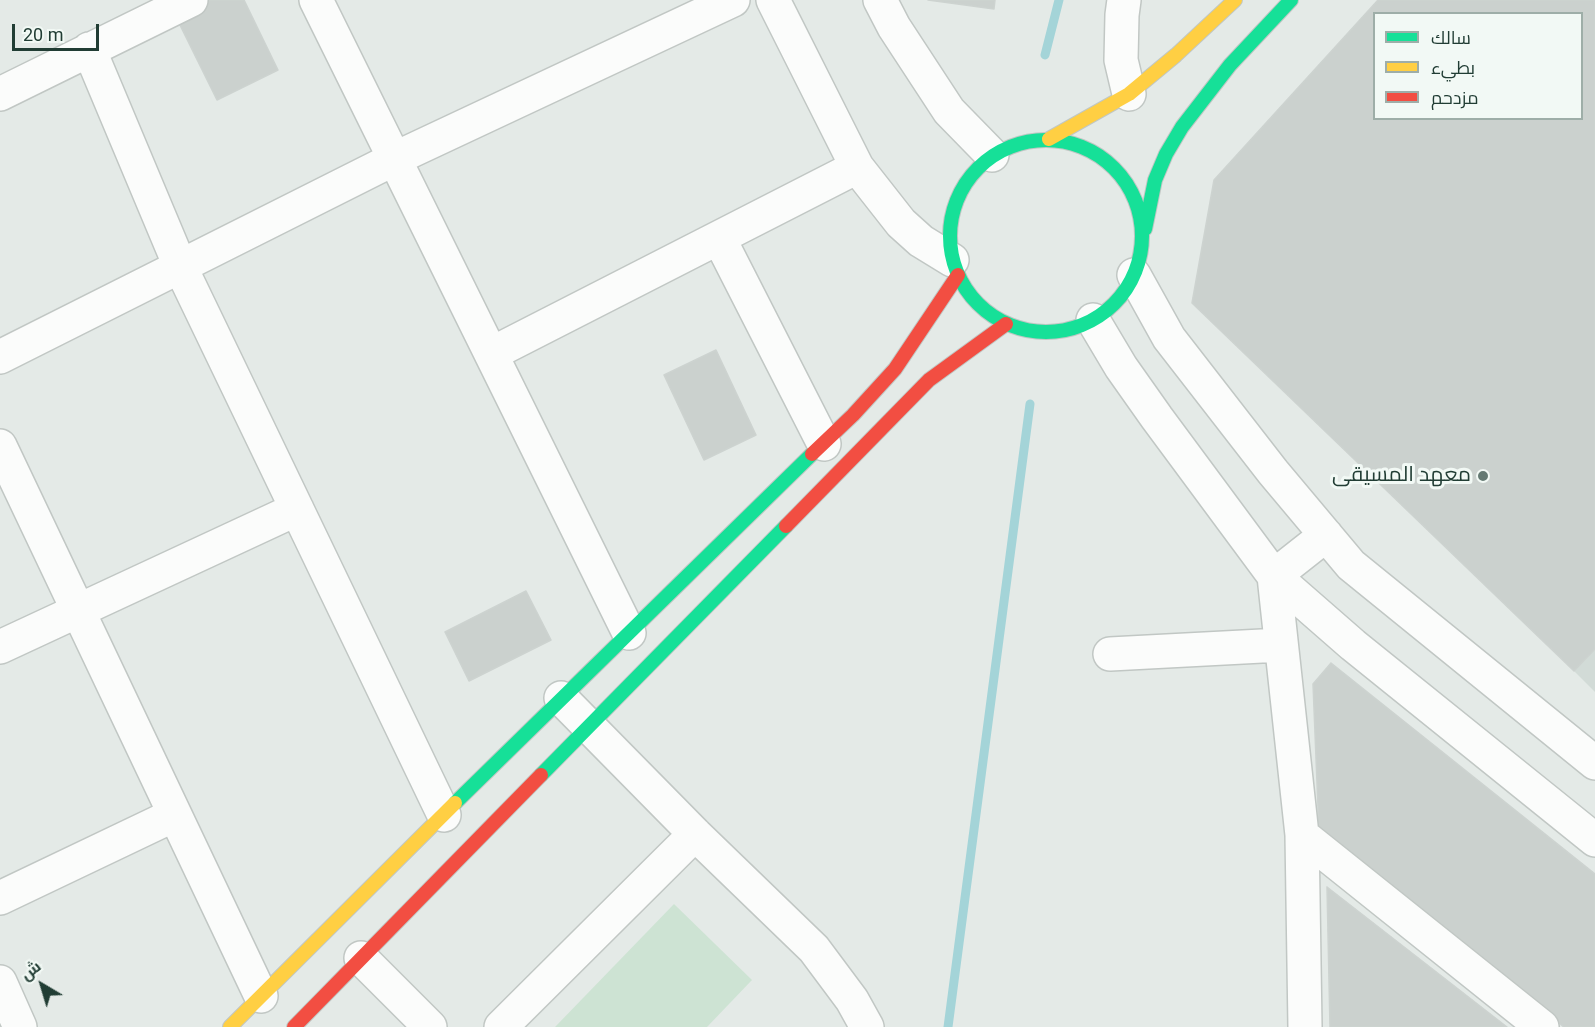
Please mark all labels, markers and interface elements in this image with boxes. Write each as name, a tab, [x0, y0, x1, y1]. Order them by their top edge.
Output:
scale bar	[15, 12, 102, 50]
legend	[1373, 12, 1583, 120]
text: 20 m	[23, 24, 63, 45]
text: سالك	[1431, 27, 1471, 48]
text: بطيء	[1431, 57, 1475, 78]
text: مزدحم	[1431, 87, 1479, 108]
place label: معهد المسيقى	[1332, 463, 1471, 489]
marker: معهد المسيقى	[1476, 469, 1490, 483]
north arrow	[12, 955, 72, 1015]
text: ش	[17, 957, 45, 984]

